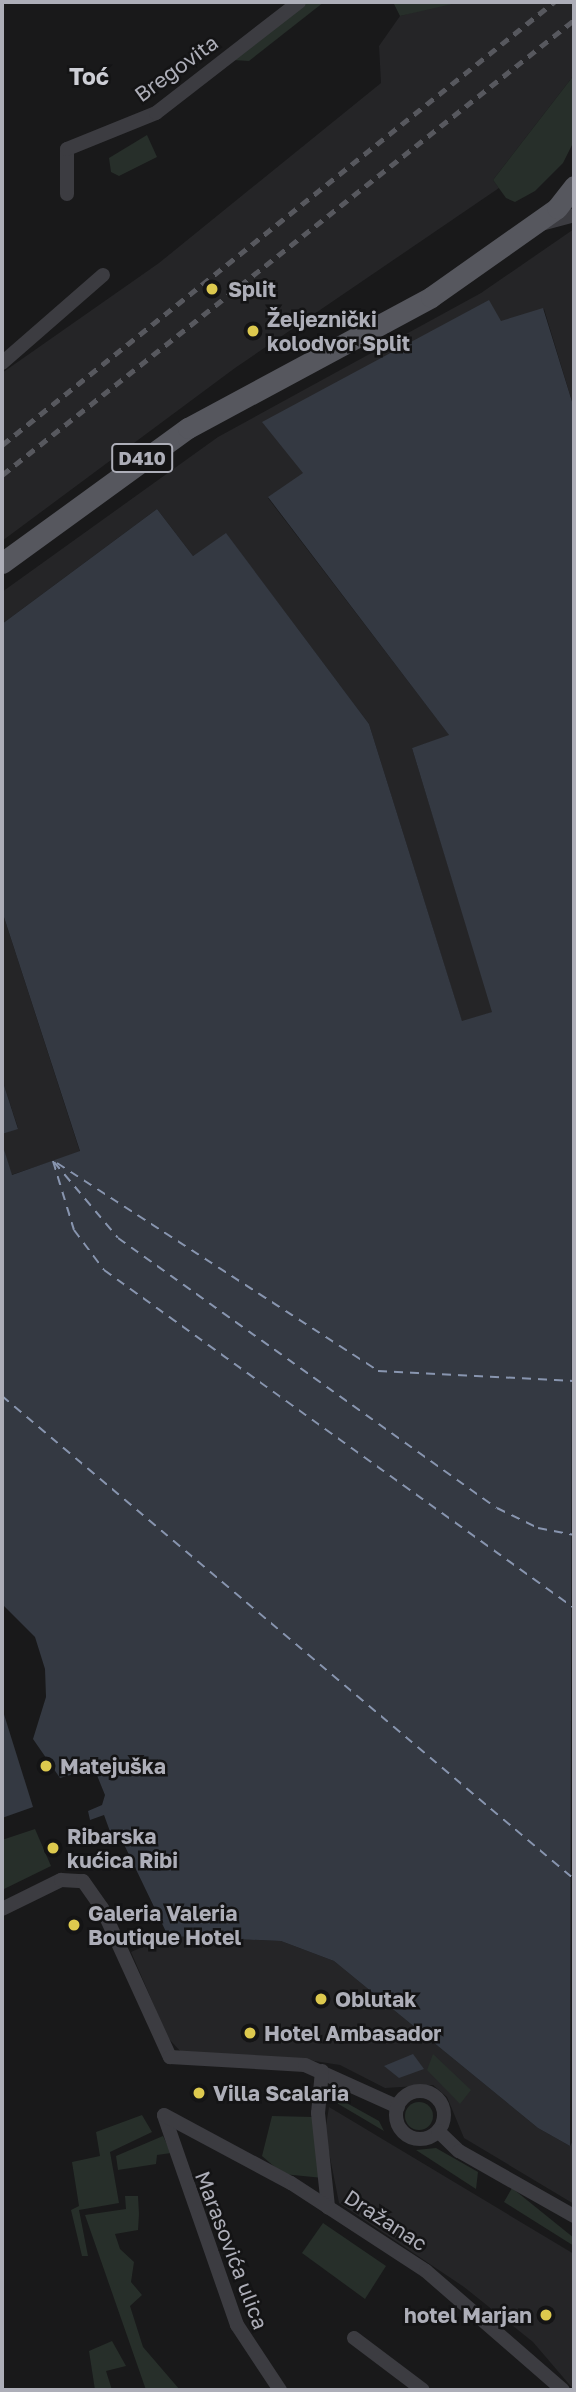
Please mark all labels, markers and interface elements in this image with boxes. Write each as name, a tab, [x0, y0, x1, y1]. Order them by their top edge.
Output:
street label: Bregovita	[129, 29, 223, 107]
district label: Toć	[69, 62, 109, 90]
place label: Split	[228, 276, 276, 302]
marker: Split	[202, 279, 222, 299]
place label: Željeznički kolodvor Split	[267, 306, 410, 356]
marker: Željeznički kolodvor Split	[245, 323, 261, 339]
road number: D410	[110, 442, 174, 474]
place label: Matejuška	[60, 1753, 166, 1779]
marker: Matejuška	[38, 1758, 54, 1774]
place label: Ribarska kućica Ribi	[67, 1823, 178, 1873]
marker: Ribarska kućica Ribi	[45, 1840, 61, 1856]
place label: Galeria Valeria Boutique Hotel	[88, 1900, 241, 1950]
marker: Galeria Valeria Boutique Hotel	[66, 1917, 82, 1933]
place label: Oblutak	[335, 1986, 416, 2012]
marker: Oblutak	[313, 1991, 329, 2007]
place label: Hotel Ambasador	[264, 2020, 442, 2046]
marker: Hotel Ambasador	[242, 2025, 258, 2041]
place label: Villa Scalaria	[213, 2080, 349, 2106]
marker: Villa Scalaria	[191, 2085, 207, 2101]
street label: Marasovića ulica	[190, 2167, 274, 2333]
street label: Dražanac	[340, 2184, 432, 2256]
place label: hotel Marjan	[404, 2302, 532, 2328]
marker: hotel Marjan	[538, 2307, 554, 2323]

